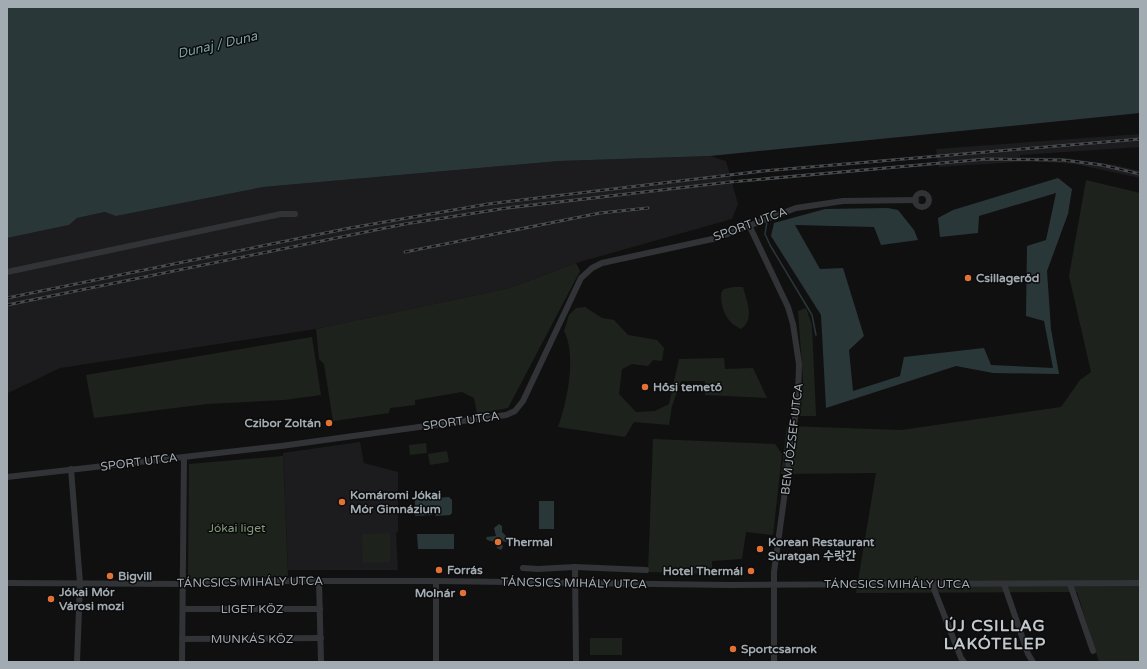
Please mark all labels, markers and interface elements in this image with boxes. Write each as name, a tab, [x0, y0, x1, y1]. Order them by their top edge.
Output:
water label: Dunaj / Duna	[176, 28, 259, 62]
street label: SPORT UTCA	[711, 204, 789, 244]
place label: Csillagerőd	[976, 271, 1039, 286]
marker: Csillagerőd	[963, 273, 973, 283]
place label: Hősi temető	[653, 380, 722, 394]
marker: Hősi temető	[640, 382, 650, 392]
street label: BEM JÓZSEF UTCA	[778, 382, 806, 496]
street label: SPORT UTCA	[422, 409, 500, 433]
place label: Czibor Zoltán	[245, 416, 321, 430]
marker: Czibor Zoltán	[324, 418, 334, 428]
street label: SPORT UTCA	[100, 450, 178, 474]
place label: Komáromi Jókai Mór Gimnázium	[350, 488, 441, 516]
marker: Komáromi Jókai Mór Gimnázium	[337, 497, 347, 507]
park label: Jókai liget	[208, 521, 266, 535]
place label: Thermal	[505, 535, 553, 549]
place label: Korean Restaurant Suratgan 수랏간	[768, 535, 875, 564]
marker: Thermal	[493, 537, 503, 547]
marker: Korean Restaurant Suratgan 수랏간	[755, 544, 765, 554]
place label: Forrás	[447, 563, 483, 577]
place label: Hotel Thermál	[663, 564, 743, 578]
marker: Forrás	[434, 565, 444, 575]
marker: Hotel Thermál	[746, 566, 756, 576]
place label: Bigvill	[118, 569, 152, 584]
marker: Bigvill	[105, 571, 115, 581]
street label: TÁNCSICS MIHÁLY UTCA	[177, 574, 323, 590]
street label: TÁNCSICS MIHÁLY UTCA	[501, 575, 647, 591]
street label: TÁNCSICS MIHÁLY UTCA	[824, 577, 970, 591]
place label: Jókai Mór Városi mozi	[58, 585, 124, 613]
place label: Molnár	[415, 586, 455, 600]
marker: Molnár	[458, 588, 468, 598]
marker: Jókai Mór Városi mozi	[46, 594, 56, 604]
street label: LIGET KÖZ	[221, 602, 284, 616]
district label: ÚJ CSILLAG LAKÓTELEP	[944, 616, 1046, 654]
street label: MUNKÁS KÖZ	[211, 632, 294, 646]
place label: Sportcsarnok	[741, 642, 817, 657]
marker: Sportcsarnok	[728, 644, 738, 654]

